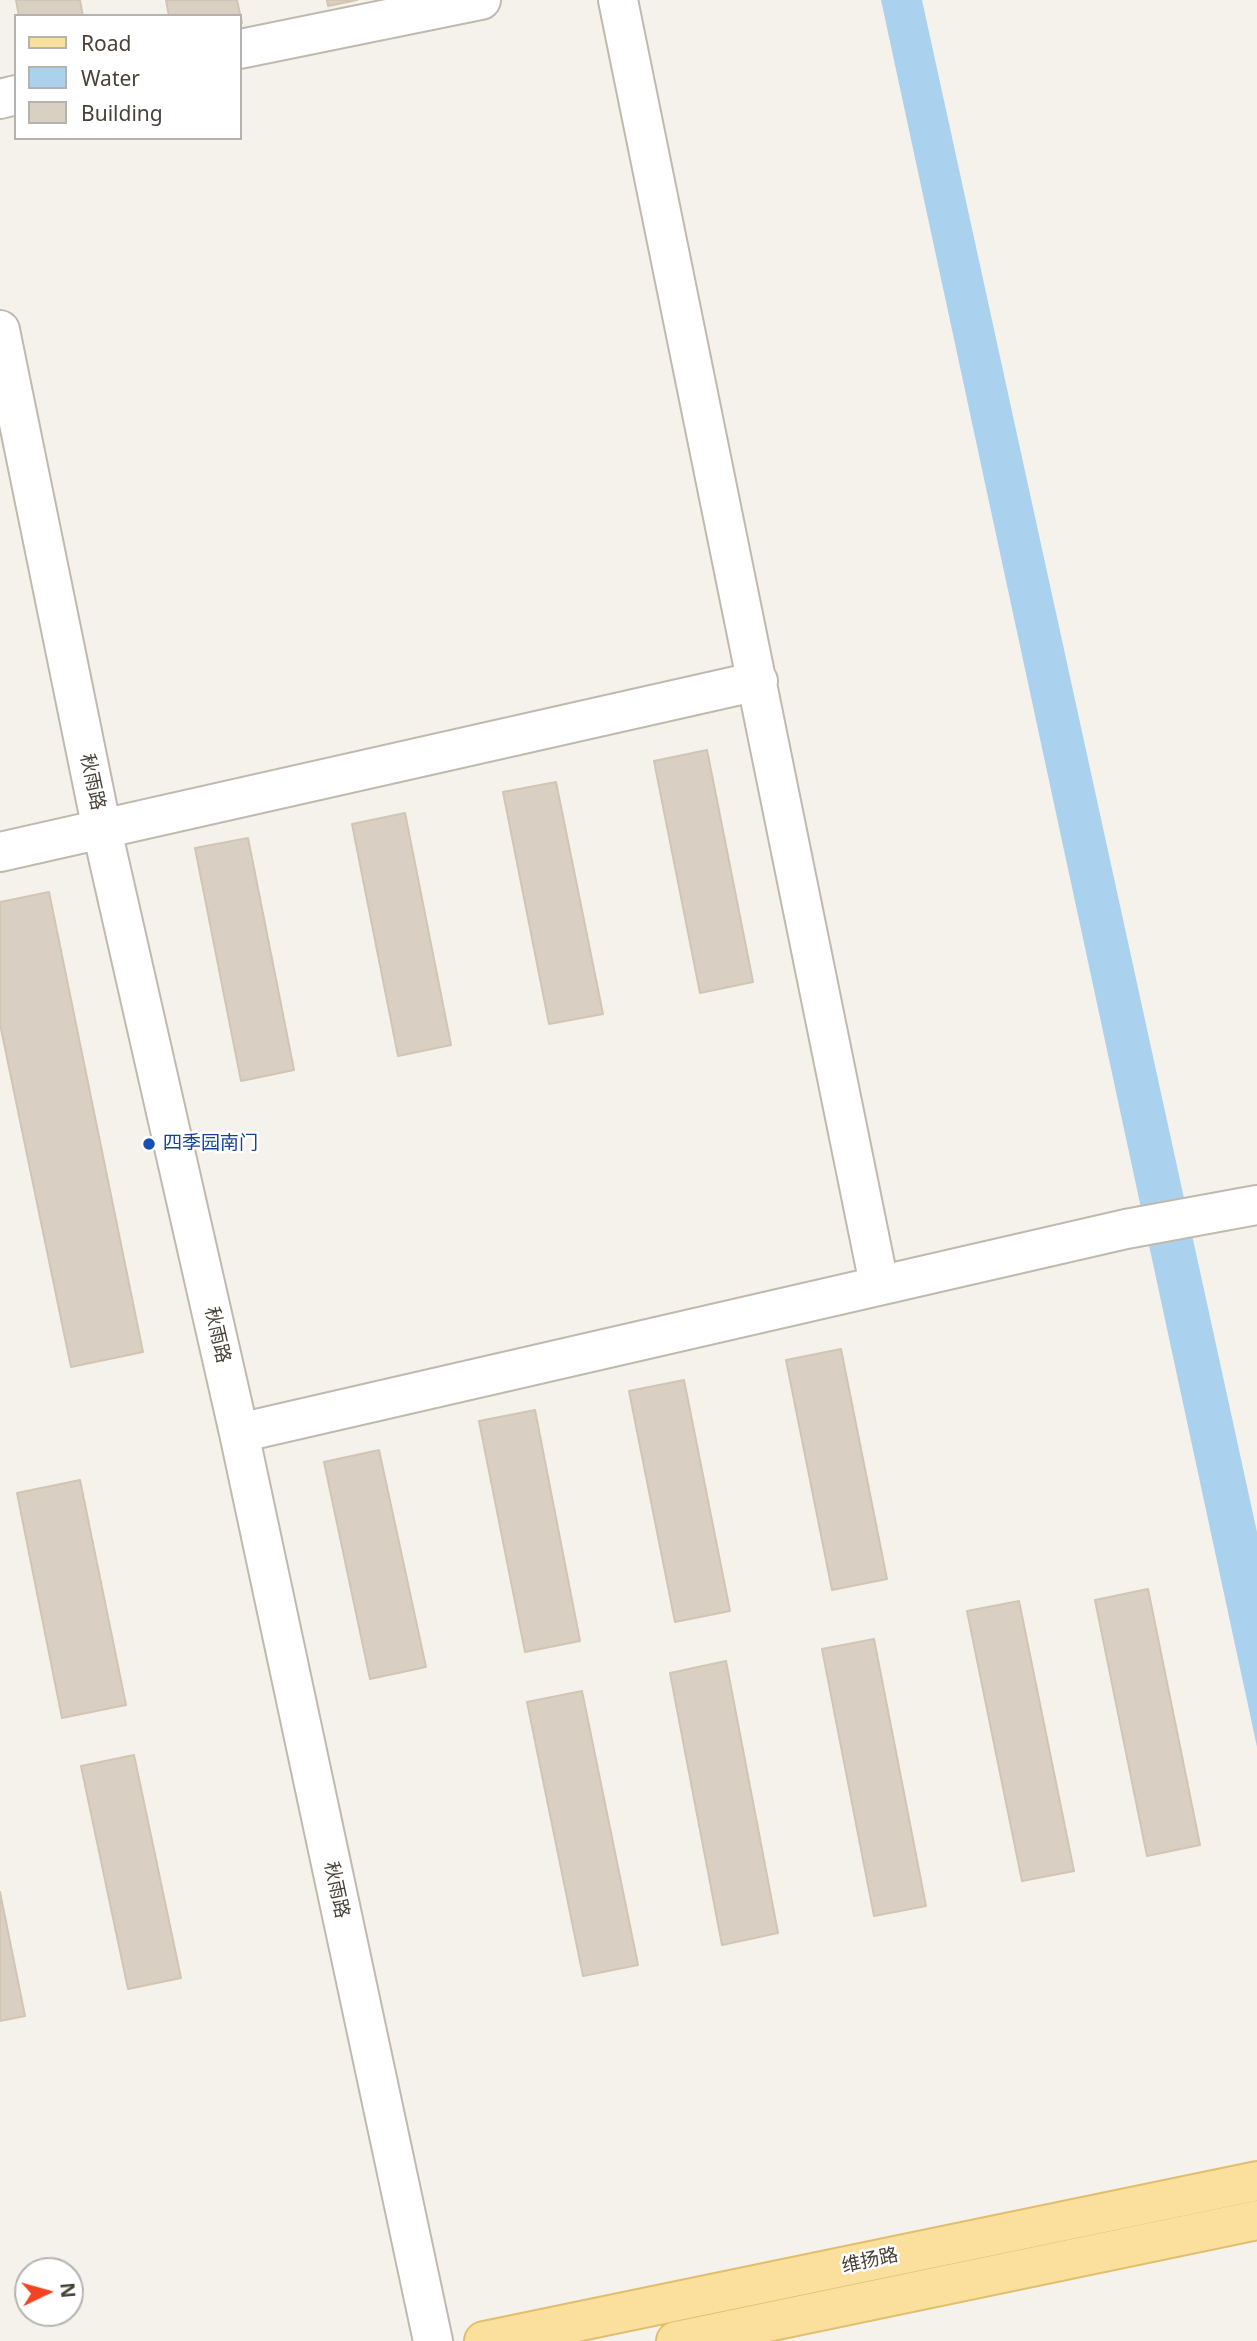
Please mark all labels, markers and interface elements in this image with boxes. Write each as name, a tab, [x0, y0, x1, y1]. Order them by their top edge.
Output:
legend	[14, 14, 242, 140]
text: Road	[81, 29, 131, 57]
text: Water	[81, 64, 140, 92]
text: Building	[81, 99, 163, 127]
street label: 秋雨路	[75, 752, 109, 812]
place label: 四季园南门	[163, 1133, 258, 1155]
marker: 四季园南门	[141, 1136, 157, 1152]
street label: 秋雨路	[199, 1305, 235, 1365]
street label: 秋雨路	[319, 1860, 353, 1920]
street label: 维扬路	[840, 2244, 900, 2278]
north arrow	[14, 2257, 84, 2327]
text: N	[54, 2282, 82, 2299]

